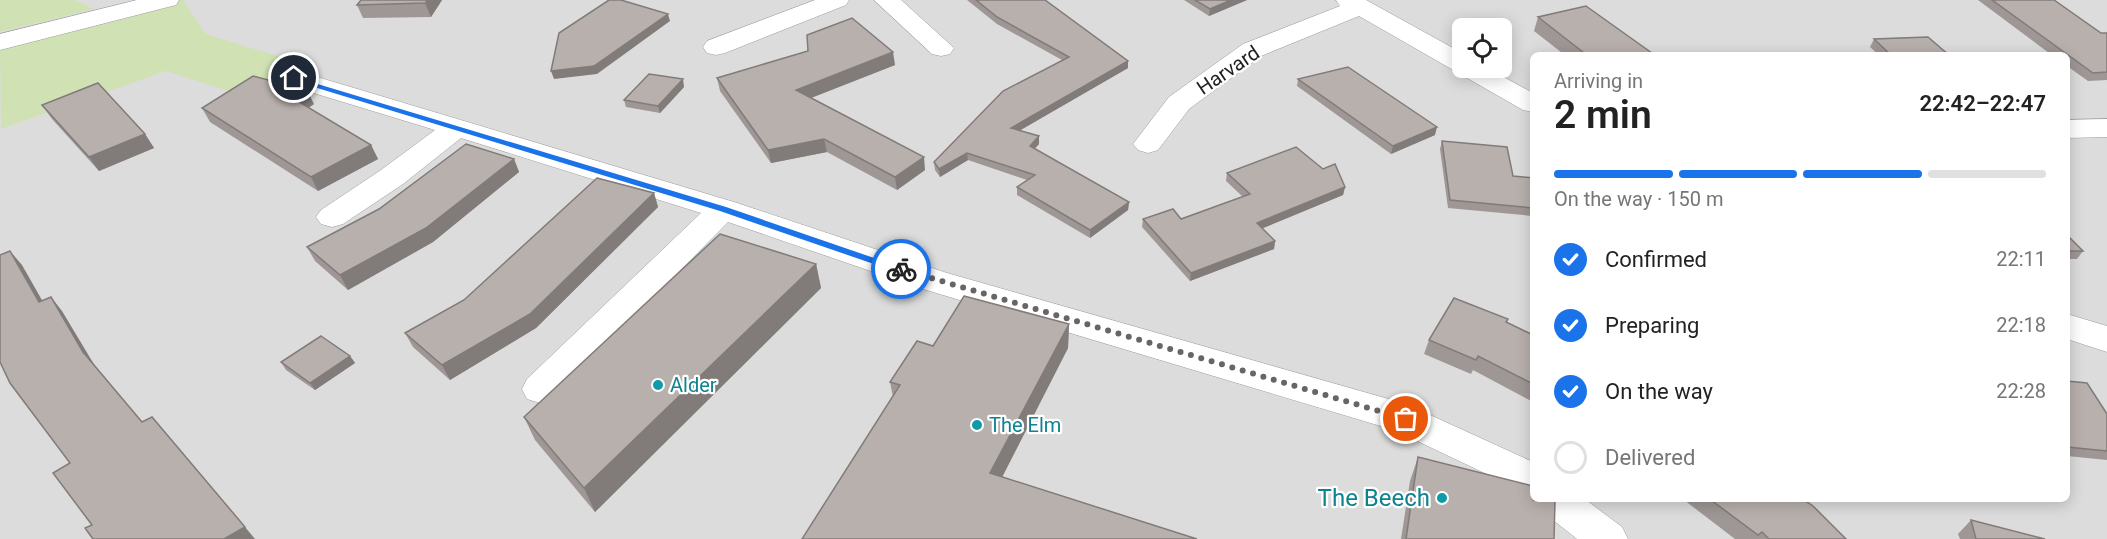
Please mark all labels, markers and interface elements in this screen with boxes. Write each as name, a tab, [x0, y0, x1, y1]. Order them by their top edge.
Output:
map controls	[1452, 18, 1512, 78]
button: locate	[1452, 18, 1512, 78]
street label: Harvard	[1192, 40, 1264, 100]
pin	[268, 52, 319, 103]
icon: home	[277, 61, 310, 94]
text: Arriving in	[1554, 69, 1643, 93]
text: 22:42–22:47	[1919, 91, 2046, 116]
text: 2 min	[1554, 92, 1652, 138]
text: On the way · 150 m	[1554, 187, 1723, 211]
courier	[871, 239, 931, 299]
icon: check	[1554, 243, 1587, 276]
text: Confirmed	[1605, 247, 1707, 272]
text: 22:11	[1996, 247, 2046, 271]
icon: bike	[885, 253, 918, 286]
icon: check	[1554, 309, 1587, 342]
text: Preparing	[1605, 313, 1699, 338]
text: 22:18	[1996, 313, 2046, 337]
place label: Alder	[670, 373, 717, 397]
icon: check	[1554, 375, 1587, 408]
marker: Alder	[651, 378, 665, 392]
text: On the way	[1605, 379, 1713, 404]
text: 22:28	[1996, 379, 2046, 403]
pin	[1380, 393, 1431, 444]
icon: bag	[1389, 402, 1422, 435]
place label: The Elm	[989, 413, 1061, 437]
marker: The Elm	[970, 418, 984, 432]
text: Delivered	[1605, 445, 1695, 470]
place label: The Beech	[1318, 484, 1430, 512]
marker: The Beech	[1435, 491, 1449, 505]

